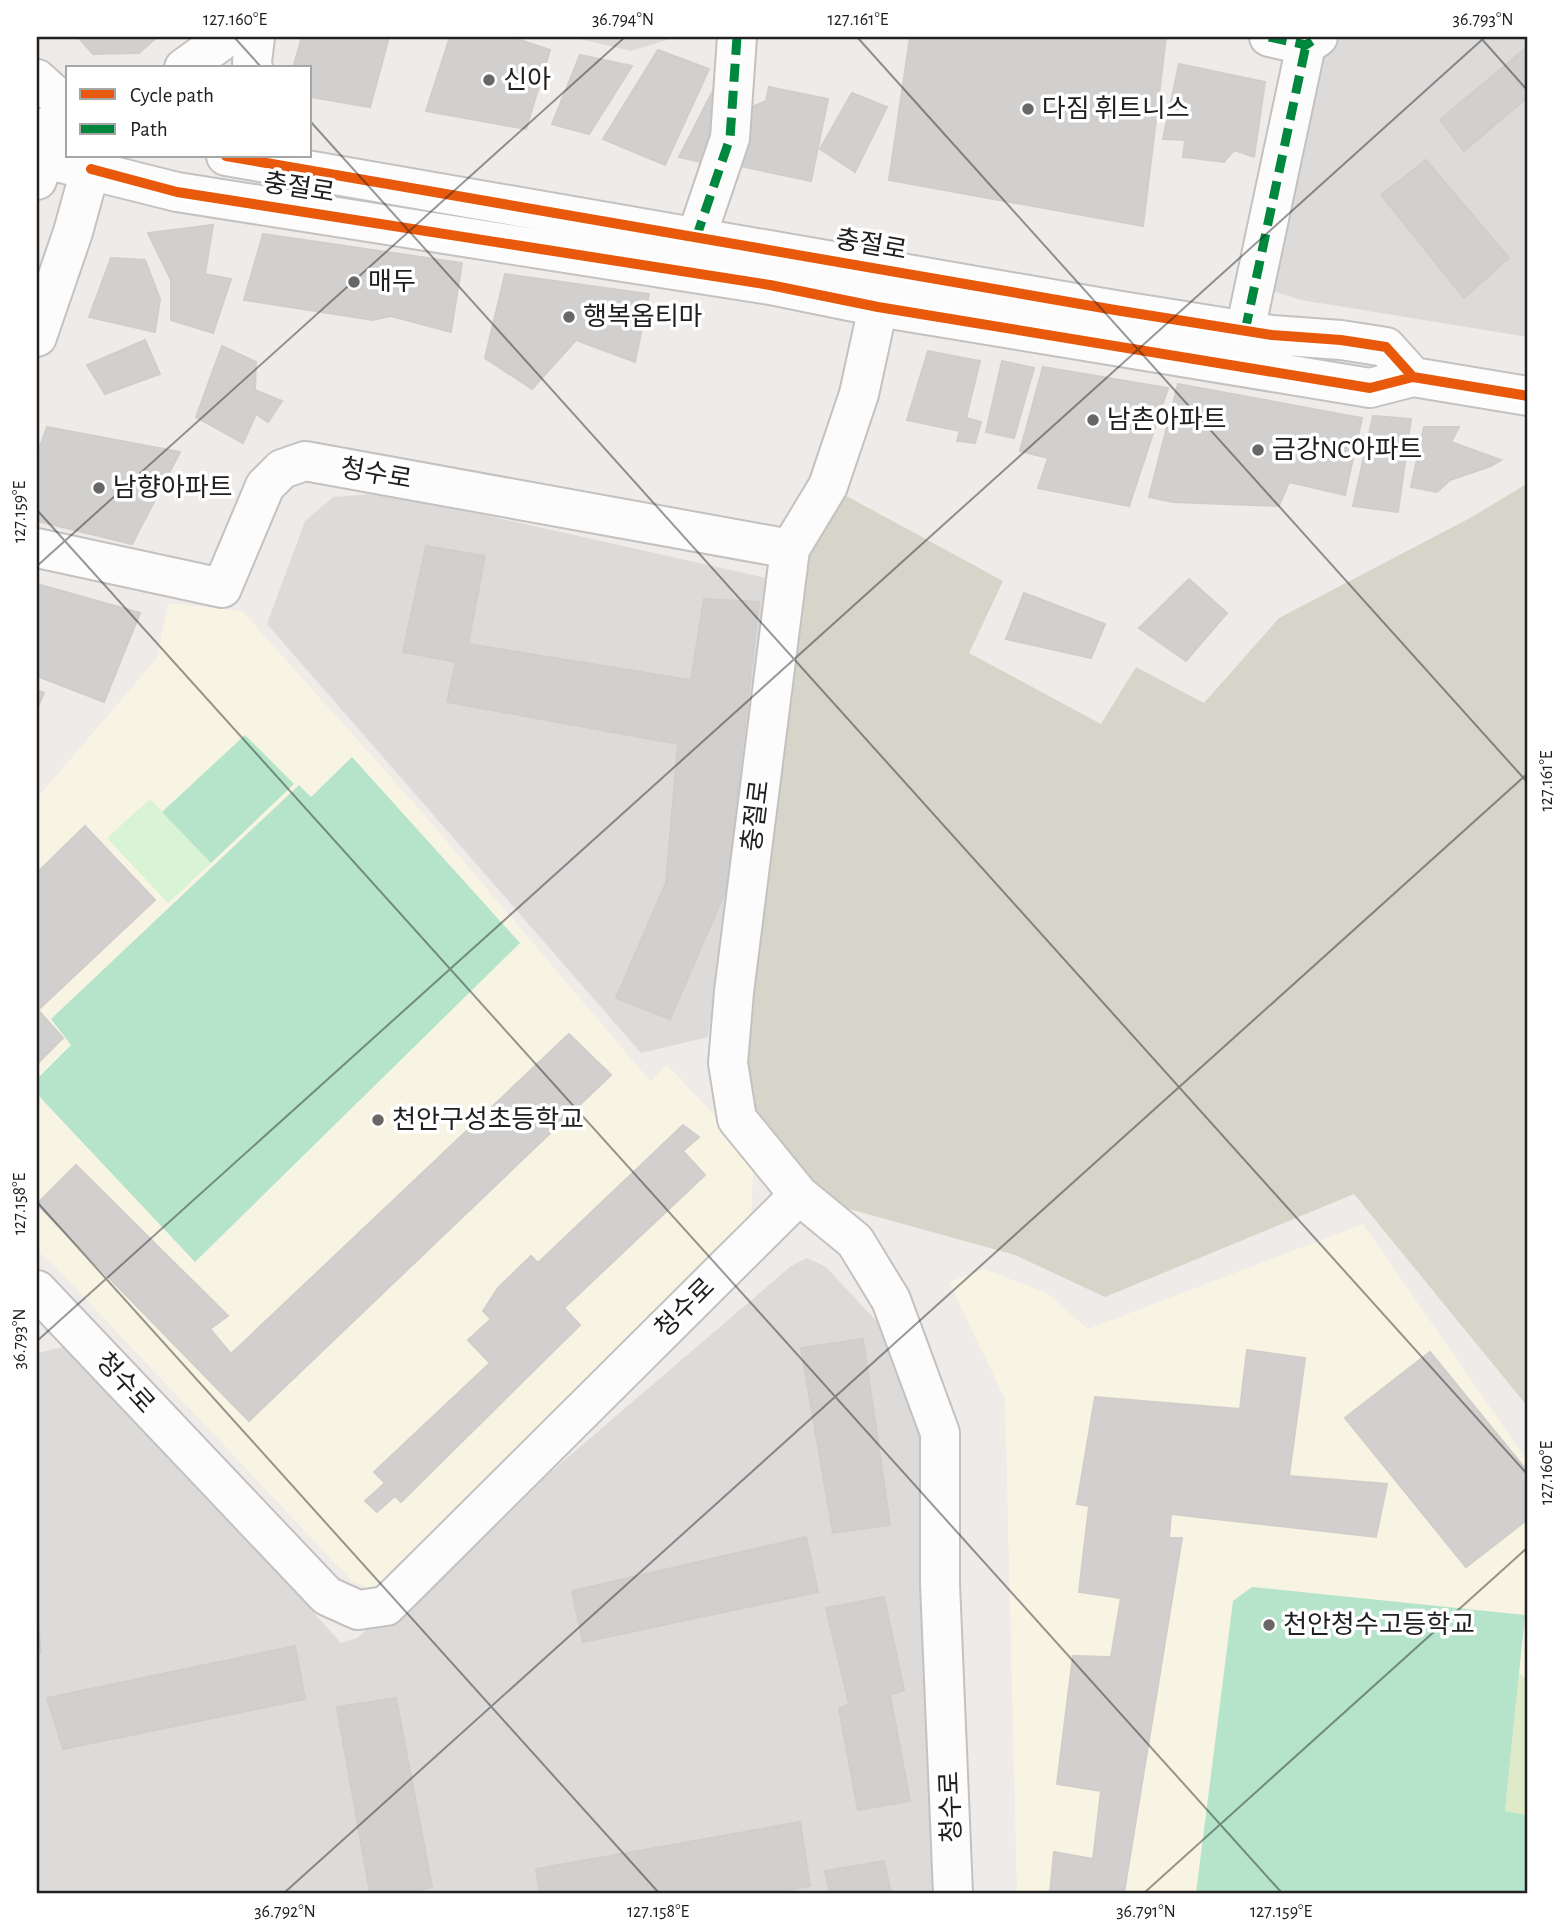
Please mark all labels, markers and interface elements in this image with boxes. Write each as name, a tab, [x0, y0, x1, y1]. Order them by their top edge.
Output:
text: 127.160°E	[203, 11, 267, 29]
text: 36.794°N	[592, 11, 654, 29]
text: 127.161°E	[828, 11, 889, 29]
text: 36.793°N	[1453, 11, 1513, 29]
legend	[66, 66, 312, 158]
place label: 신아	[503, 66, 551, 93]
marker: 신아	[481, 72, 497, 88]
text: Cycle path	[130, 85, 214, 106]
place label: 다짐 휘트니스	[1042, 95, 1190, 122]
marker: 다짐 휘트니스	[1020, 101, 1036, 117]
text: Path	[130, 119, 168, 140]
street label: 충절로	[262, 169, 337, 206]
street label: 충절로	[833, 225, 909, 264]
place label: 매두	[368, 268, 416, 295]
marker: 매두	[346, 274, 362, 290]
place label: 행복옵티마	[583, 303, 703, 330]
marker: 행복옵티마	[561, 309, 577, 325]
place label: 남촌아파트	[1107, 406, 1227, 433]
marker: 남촌아파트	[1085, 412, 1101, 428]
place label: 금강NC아파트	[1272, 436, 1422, 463]
marker: 금강NC아파트	[1250, 442, 1266, 458]
street label: 청수로	[338, 454, 414, 493]
place label: 남향아파트	[113, 474, 233, 501]
marker: 남향아파트	[91, 480, 107, 496]
text: 127.159°E	[11, 481, 29, 543]
text: 127.161°E	[1538, 750, 1556, 811]
street label: 충절로	[738, 779, 773, 853]
place label: 천안구성초등학교	[392, 1106, 583, 1133]
marker: 천안구성초등학교	[370, 1112, 386, 1128]
text: 127.158°E	[11, 1173, 29, 1235]
street label: 청수로	[650, 1273, 720, 1343]
text: 36.793°N	[11, 1309, 29, 1369]
street label: 청수로	[91, 1347, 160, 1418]
text: 127.160°E	[1538, 1441, 1556, 1505]
place label: 천안청수고등학교	[1283, 1611, 1474, 1638]
marker: 천안청수고등학교	[1261, 1617, 1277, 1633]
street label: 청수로	[936, 1771, 965, 1843]
text: 36.792°N	[254, 1903, 316, 1921]
text: 127.158°E	[627, 1903, 689, 1921]
text: 36.791°N	[1116, 1903, 1176, 1921]
text: 127.159°E	[1250, 1903, 1312, 1921]

